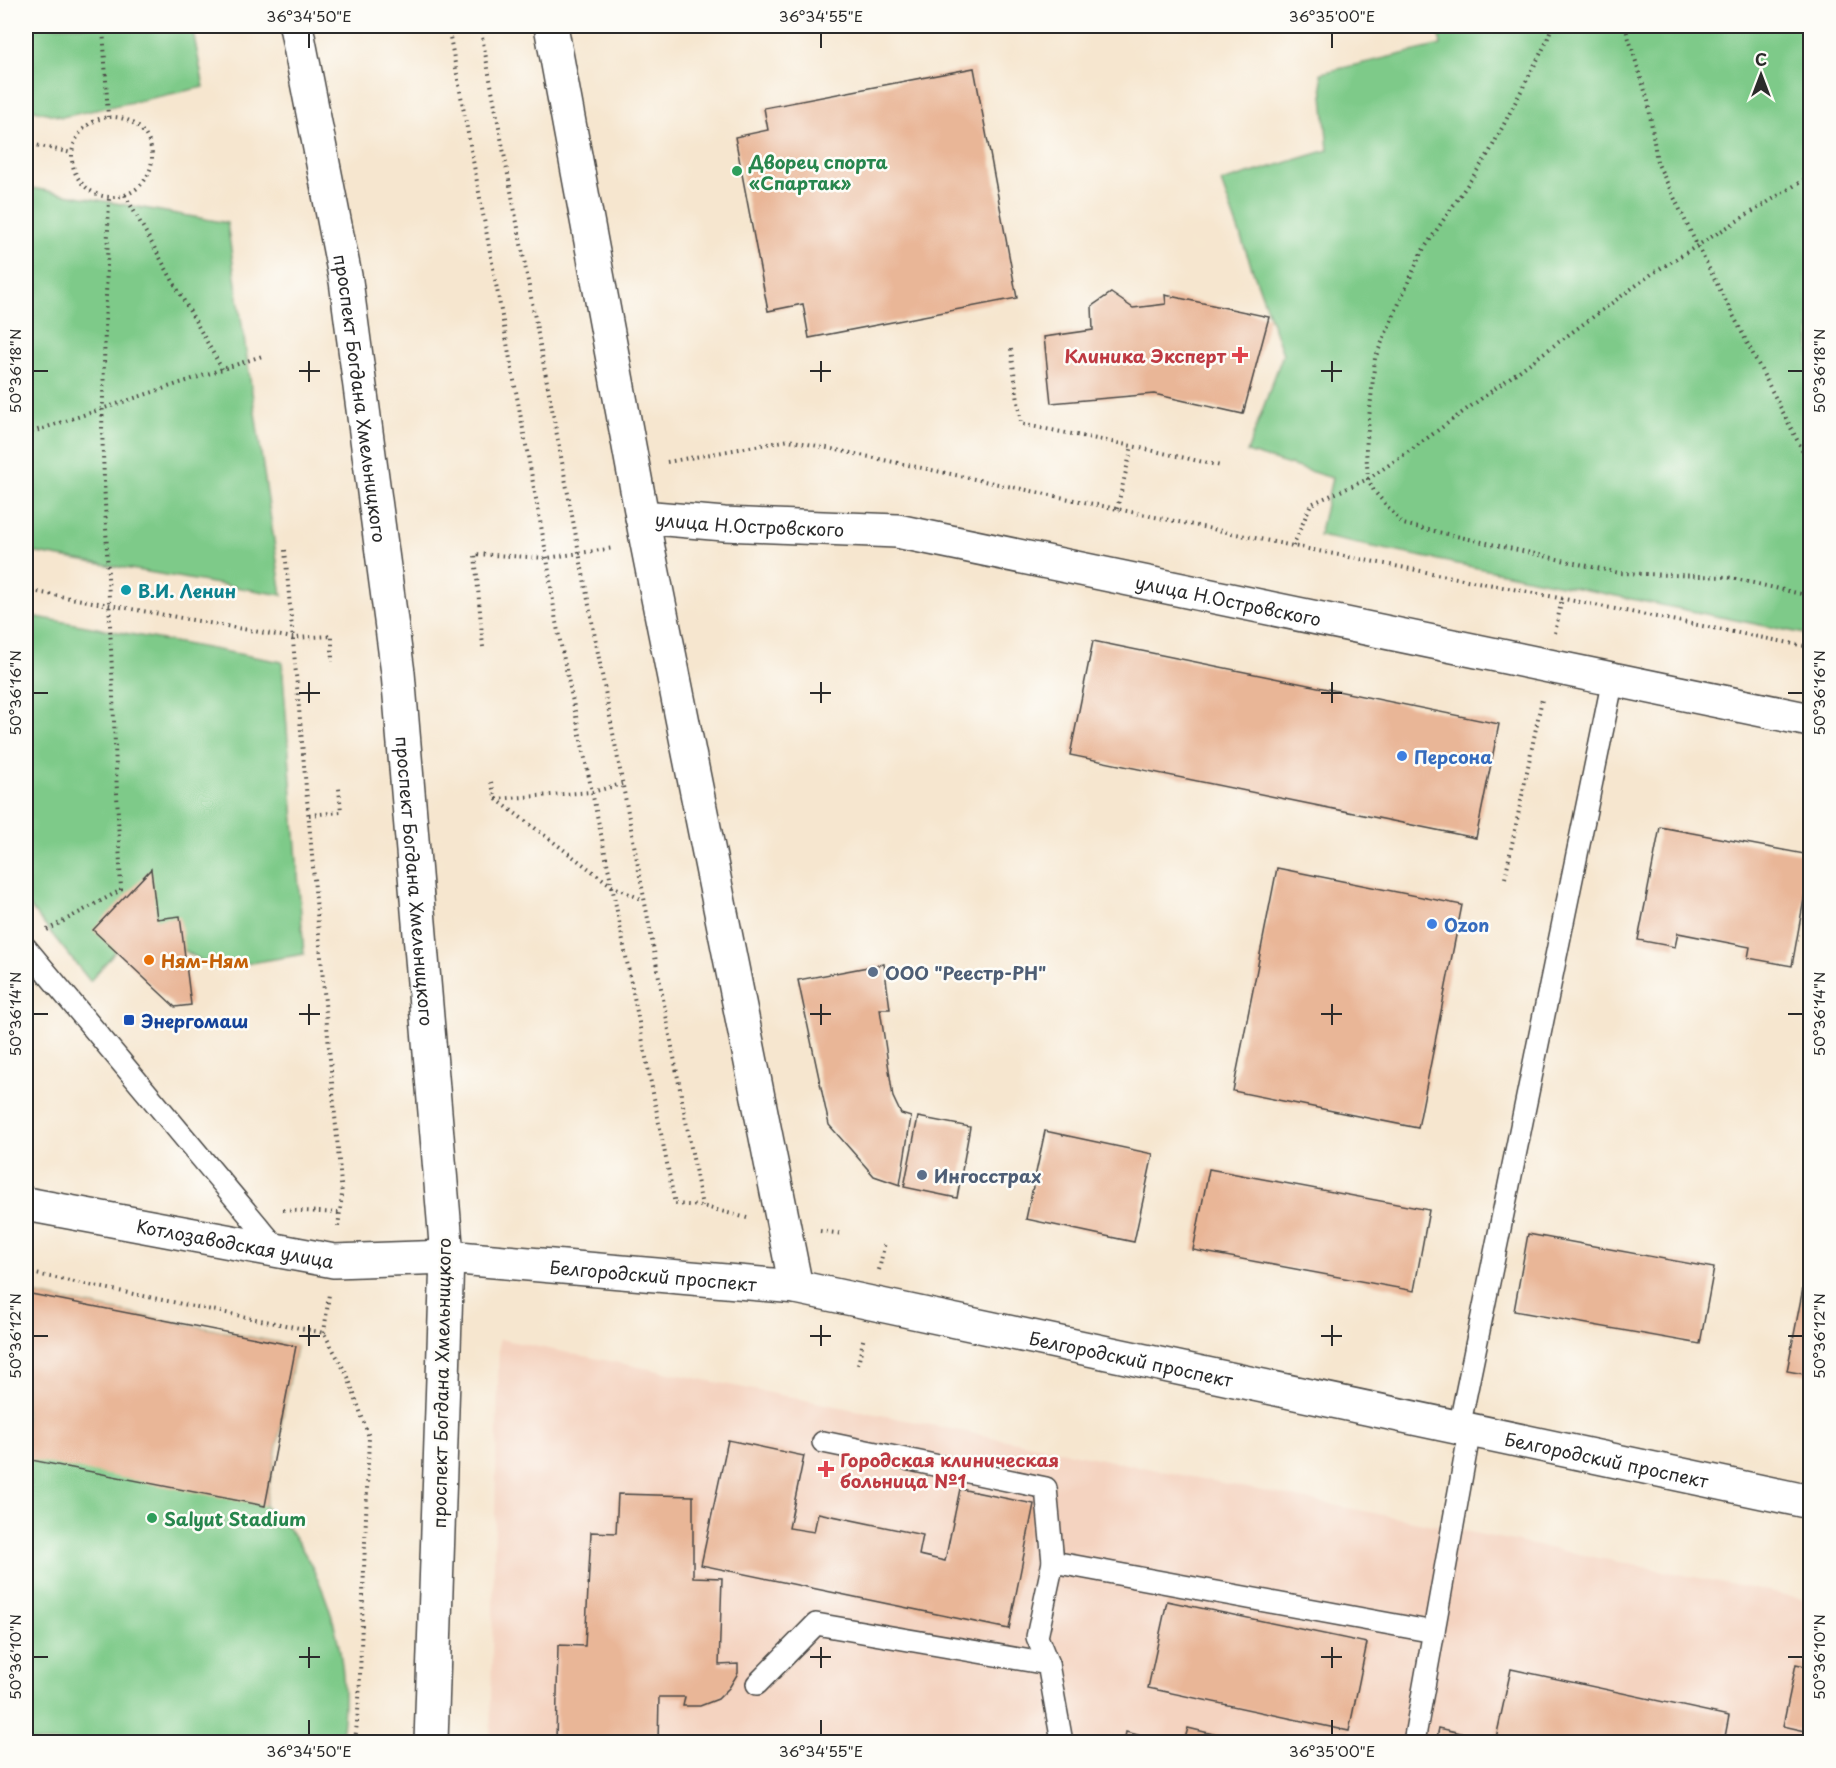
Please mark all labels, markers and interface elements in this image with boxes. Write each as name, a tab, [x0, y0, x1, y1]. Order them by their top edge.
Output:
text: 36°34'50"E	[266, 4, 352, 27]
text: 36°34'55"E	[779, 4, 863, 27]
text: 36°35'00"E	[1289, 4, 1375, 27]
north arrow	[1731, 45, 1791, 105]
text: С	[1755, 47, 1767, 71]
place label: Дворец спорта «Спартак»	[748, 148, 888, 196]
marker: Дворец спорта «Спартак»	[730, 164, 744, 178]
street label: проспект Богдана Хмельницкого	[327, 252, 394, 544]
text: 50°36'18"N	[3, 329, 26, 413]
text: 50°36'18"N	[1807, 329, 1830, 413]
place label: Клиника Эксперт	[1064, 342, 1227, 369]
marker: Клиника Эксперт	[1231, 346, 1249, 364]
street label: улица Н.Островского	[654, 505, 845, 542]
street label: улица Н.Островского	[1133, 567, 1324, 632]
place label: В.И. Ленин	[138, 577, 236, 604]
marker: В.И. Ленин	[119, 583, 133, 597]
text: 50°36'16"N	[3, 650, 26, 736]
text: 50°36'16"N	[1807, 650, 1830, 736]
street label: проспект Богдана Хмельницкого	[390, 735, 441, 1027]
place label: Персона	[1414, 743, 1492, 770]
marker: Персона	[1395, 749, 1409, 763]
place label: Ozon	[1444, 911, 1489, 938]
marker: Ozon	[1425, 917, 1439, 931]
place label: Ням-Ням	[161, 947, 249, 974]
marker: Ням-Ням	[142, 953, 156, 967]
place label: ООО "Реестр-РН"	[885, 959, 1046, 986]
marker: ООО "Реестр-РН"	[866, 965, 880, 979]
text: 50°36'14"N	[3, 971, 26, 1057]
text: 50°36'14"N	[1807, 971, 1830, 1057]
place label: Энергомаш	[141, 1007, 248, 1034]
marker: Энергомаш	[122, 1013, 136, 1027]
place label: Ингосстрах	[934, 1162, 1041, 1189]
marker: Ингосстрах	[915, 1168, 929, 1182]
street label: Котлозаводская улица	[134, 1211, 337, 1274]
street label: проспект Богдана Хмельницкого	[425, 1237, 457, 1529]
street label: Белгородский проспект	[549, 1252, 758, 1297]
text: 50°36'12"N	[3, 1293, 26, 1379]
text: 50°36'12"N	[1807, 1293, 1830, 1379]
street label: Белгородский проспект	[1027, 1323, 1236, 1393]
street label: Белгородский проспект	[1502, 1424, 1711, 1494]
place label: Городская клиническая больница №1	[840, 1446, 1059, 1494]
marker: Городская клиническая больница №1	[817, 1460, 835, 1478]
place label: Salyut Stadium	[164, 1505, 306, 1532]
marker: Salyut Stadium	[145, 1511, 159, 1525]
text: 50°36'10"N	[3, 1614, 26, 1700]
text: 50°36'10"N	[1807, 1614, 1830, 1700]
text: 36°34'50"E	[266, 1739, 352, 1762]
text: 36°34'55"E	[779, 1739, 863, 1762]
text: 36°35'00"E	[1289, 1739, 1375, 1762]

